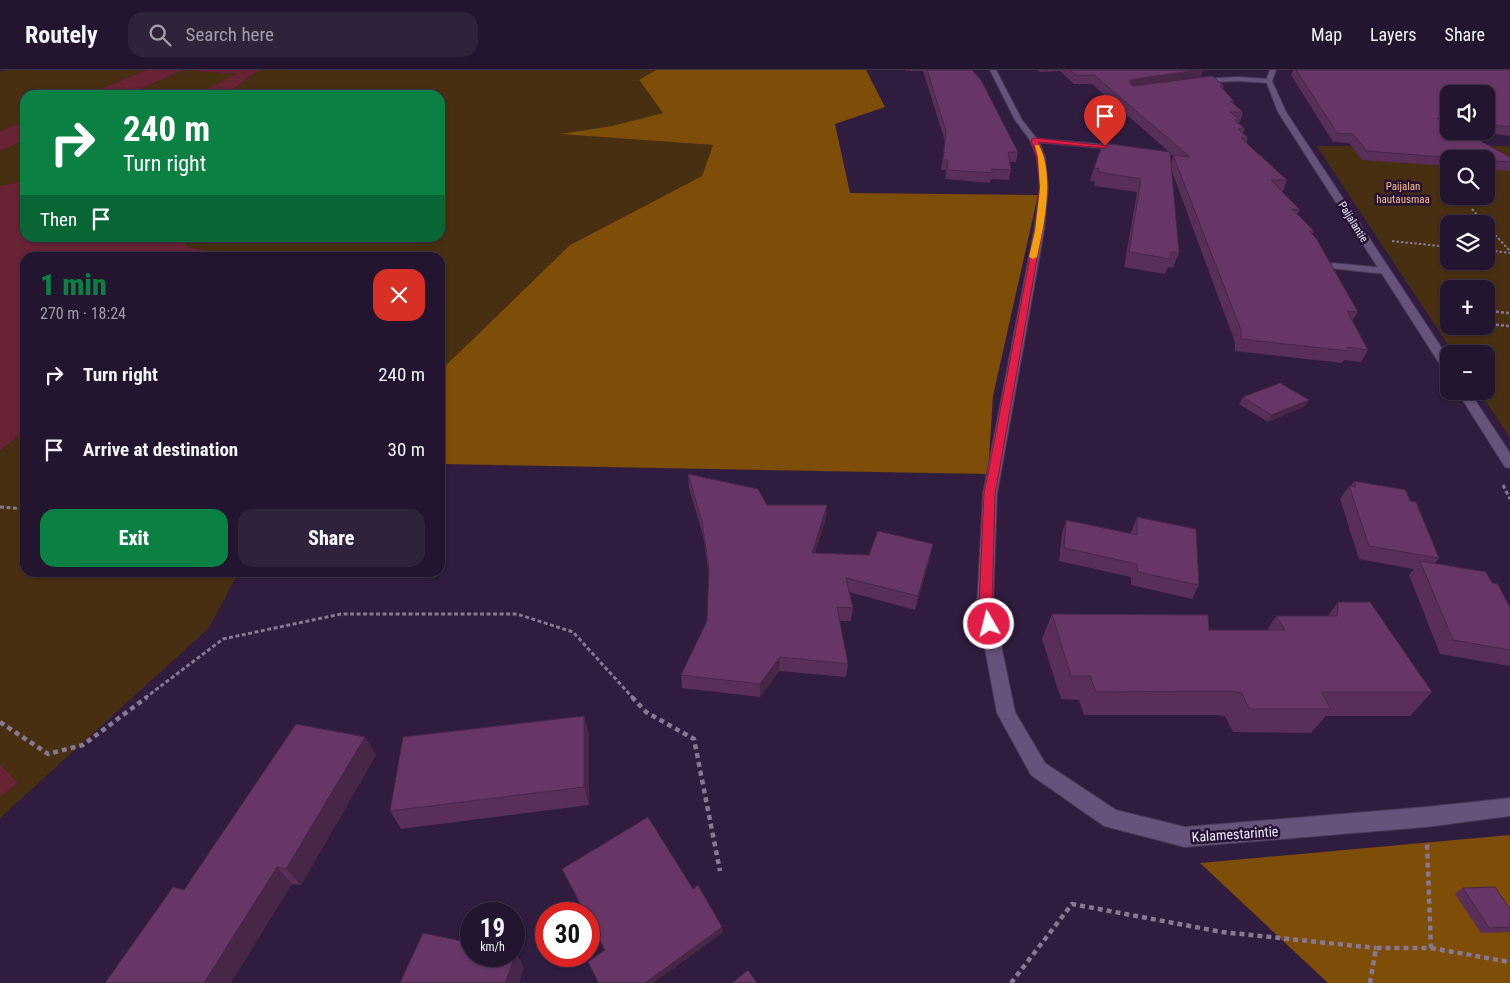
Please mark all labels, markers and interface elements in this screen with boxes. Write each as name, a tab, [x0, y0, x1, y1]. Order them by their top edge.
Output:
search box	[128, 12, 478, 57]
text: Routely	[25, 21, 98, 49]
icon: search	[146, 21, 174, 49]
text: Search here	[186, 23, 274, 46]
text: Map	[1311, 24, 1342, 45]
text: Layers	[1370, 24, 1417, 45]
text: Share	[1445, 24, 1485, 45]
map controls	[1440, 85, 1495, 400]
button: sound	[1440, 85, 1495, 140]
pin	[1084, 95, 1126, 146]
icon: arrive	[1091, 102, 1119, 130]
text: 240 m	[123, 109, 210, 150]
icon: right	[40, 110, 105, 175]
button: search	[1440, 150, 1495, 205]
text: Turn right	[123, 151, 206, 176]
park label: Paijalan hautausmaa	[1376, 180, 1430, 206]
street label: Paijalantie	[1335, 199, 1371, 245]
icon: arrive	[87, 205, 115, 233]
text: Then	[40, 208, 77, 231]
button: layers	[1440, 215, 1495, 270]
text: 1 min	[40, 267, 107, 302]
button: close	[373, 269, 425, 321]
button: +	[1440, 280, 1495, 335]
text: 270 m · 18:24	[40, 304, 126, 323]
button: −	[1440, 345, 1495, 400]
icon: right	[40, 361, 68, 389]
text: Turn right	[83, 363, 158, 386]
text: 240 m	[378, 363, 425, 386]
icon: arrive	[40, 436, 68, 464]
text: Arrive at destination	[83, 438, 238, 461]
text: 30 m	[388, 438, 425, 461]
button: Exit	[40, 509, 228, 567]
button: Share	[238, 509, 425, 567]
position arrow	[962, 597, 1014, 649]
street label: Kalamestarintie	[1191, 823, 1279, 845]
speed limit sign: 30	[535, 902, 600, 967]
text: 19	[480, 914, 505, 943]
text: km/h	[480, 940, 505, 954]

